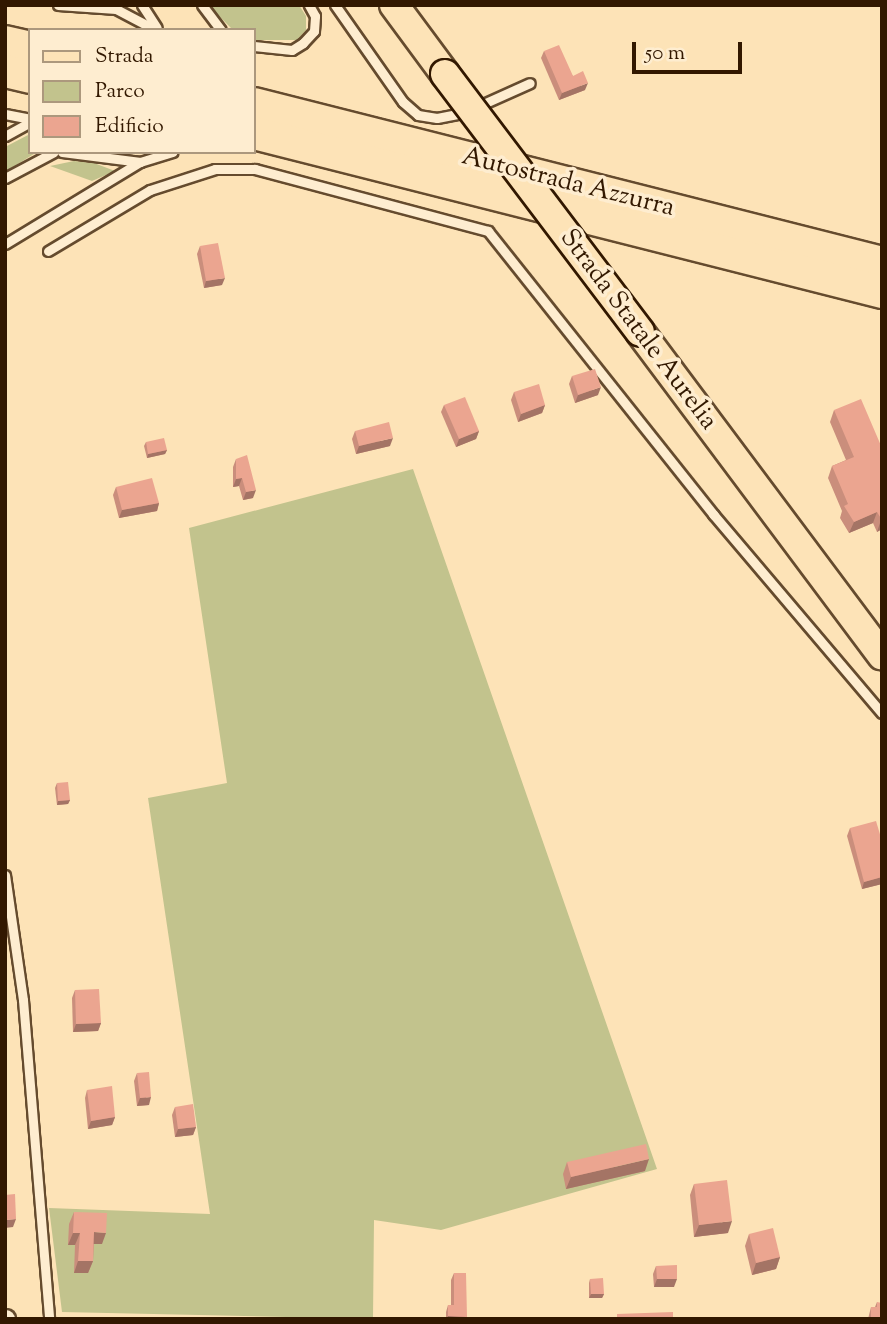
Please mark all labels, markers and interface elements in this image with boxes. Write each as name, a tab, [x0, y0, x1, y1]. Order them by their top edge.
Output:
legend	[28, 28, 256, 154]
scale bar	[635, 28, 745, 72]
text: 50 m	[645, 39, 685, 69]
text: Strada	[95, 42, 154, 72]
text: Parco	[95, 77, 145, 107]
text: Edificio	[95, 112, 164, 142]
street label: Autostrada Azzurra	[458, 141, 678, 225]
street label: Strada Statale Aurelia	[552, 224, 724, 436]

